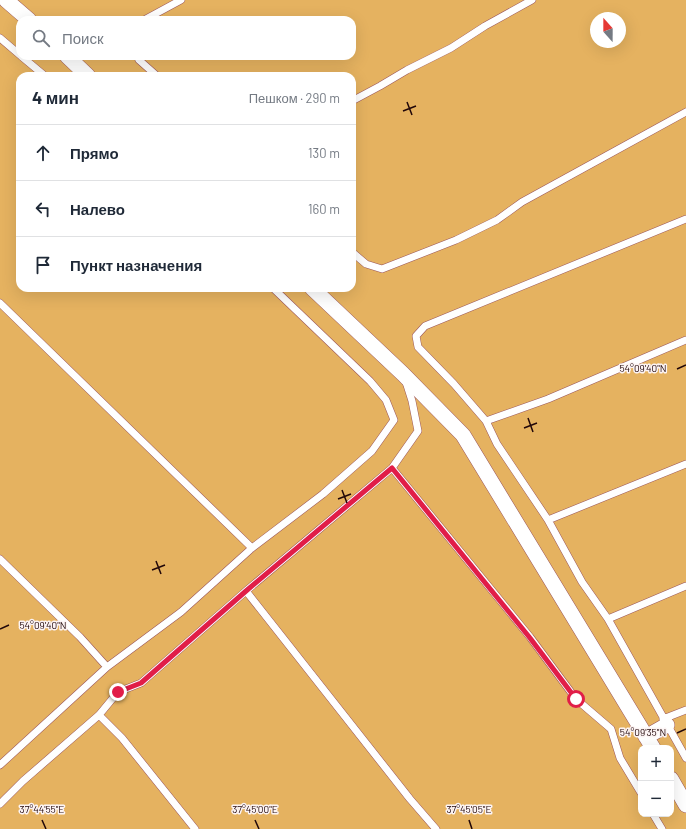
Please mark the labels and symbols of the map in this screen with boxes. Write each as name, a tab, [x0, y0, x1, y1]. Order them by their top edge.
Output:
north arrow	[590, 12, 626, 48]
text: 54°09'40"N	[619, 362, 667, 374]
text: 54°09'40"N	[19, 619, 67, 631]
route end	[109, 683, 127, 701]
route start	[567, 690, 585, 708]
text: 54°09'35"N	[620, 726, 666, 738]
text: 37°44'55"E	[20, 803, 64, 815]
text: 37°45'00"E	[232, 803, 278, 815]
text: 37°45'05"E	[446, 803, 492, 815]

